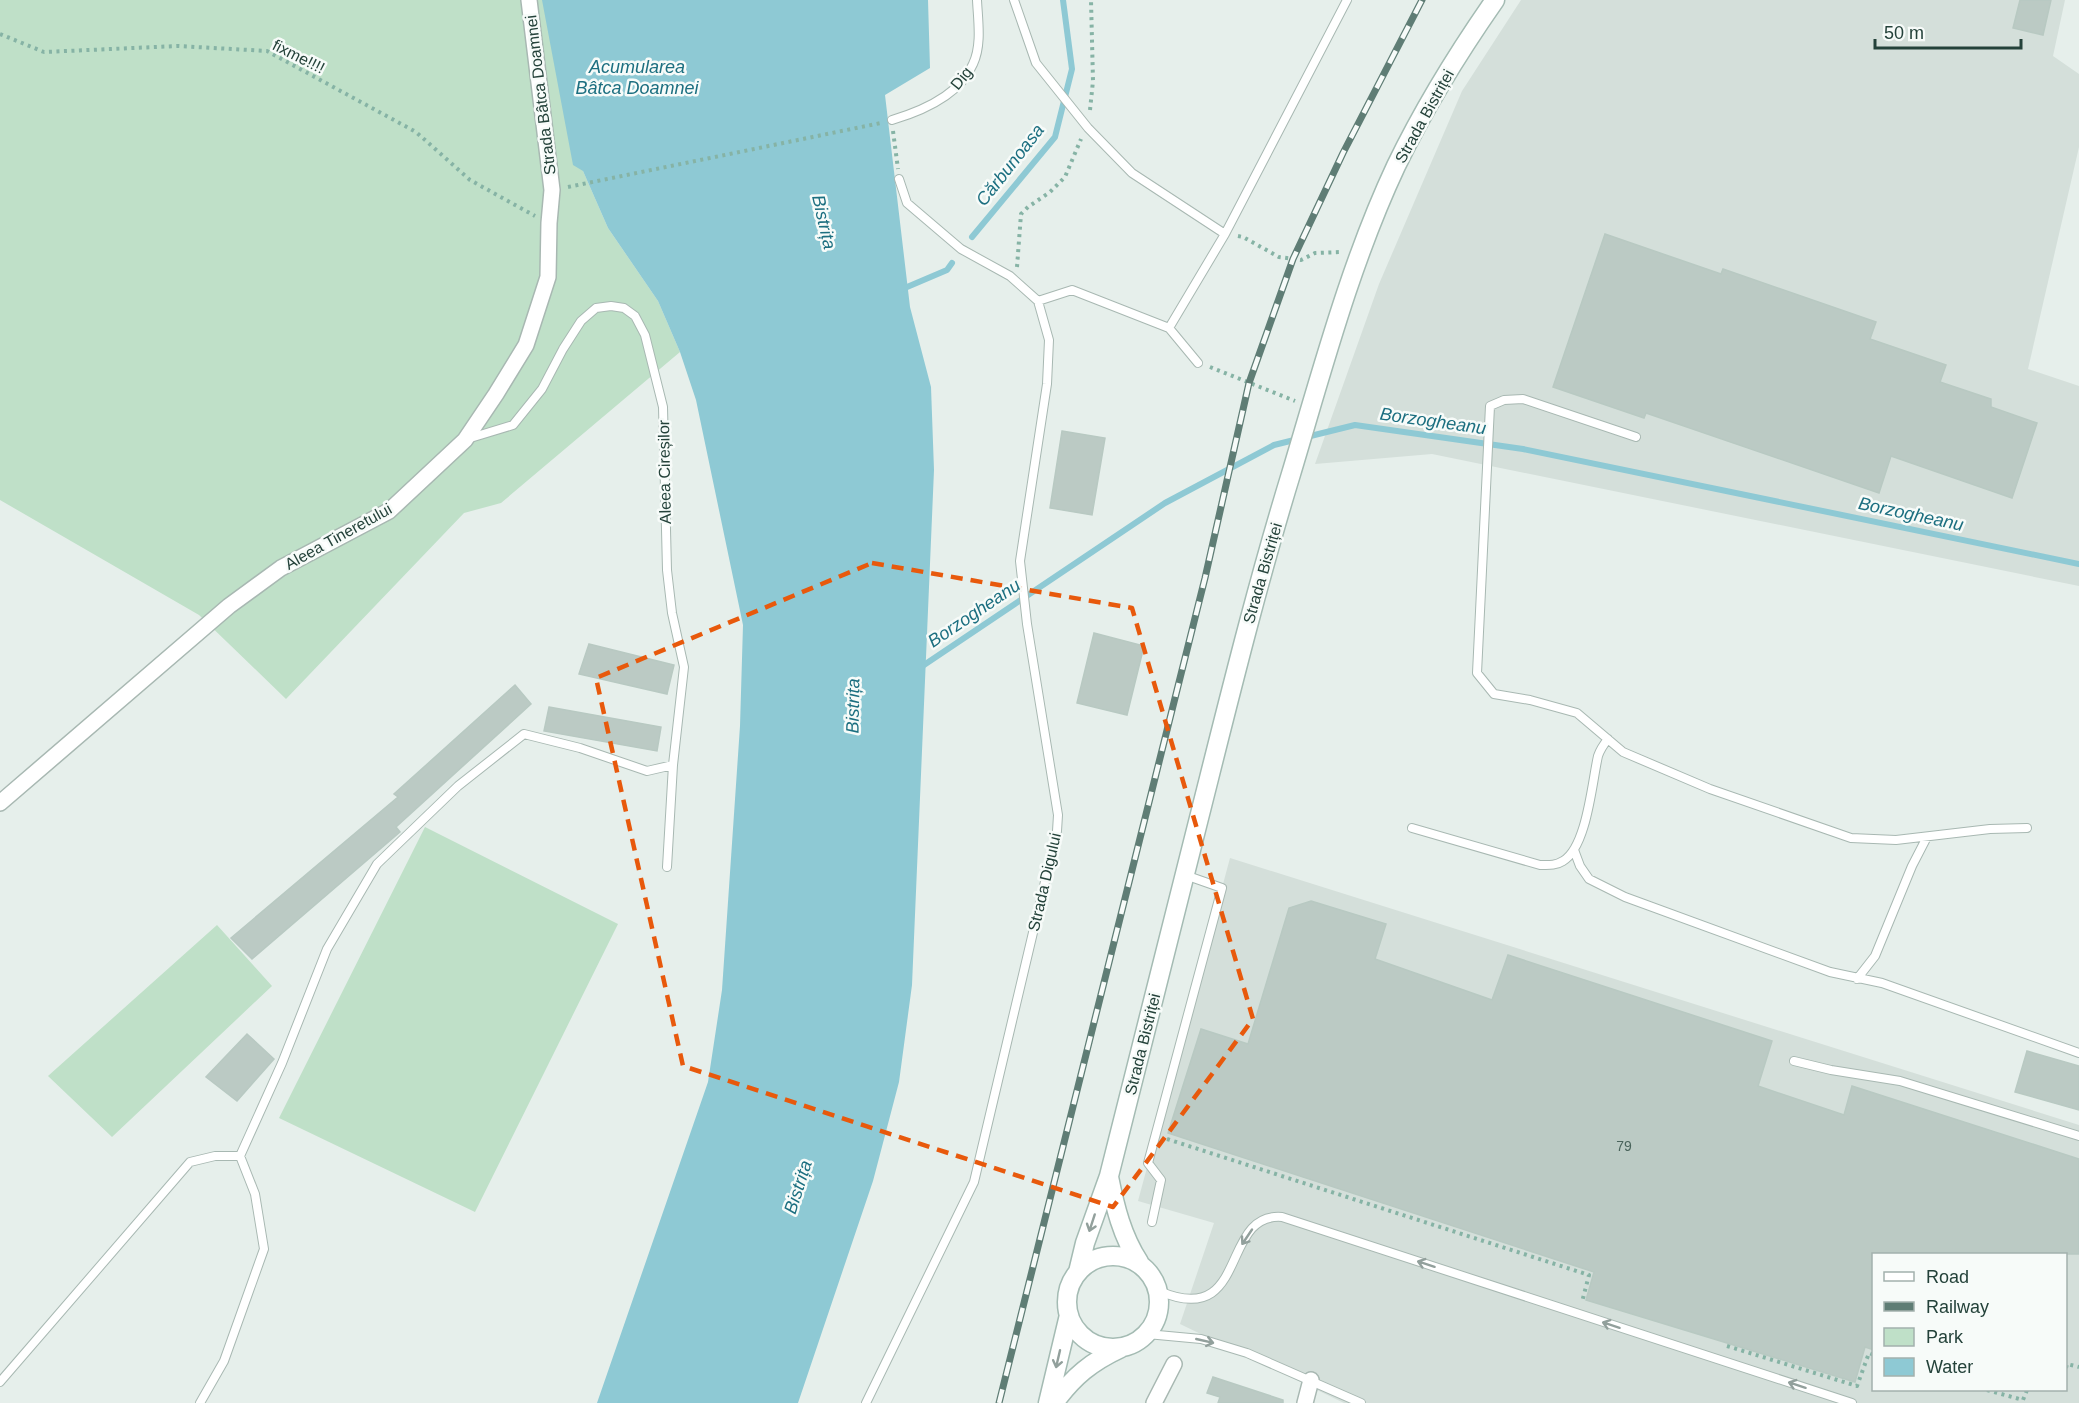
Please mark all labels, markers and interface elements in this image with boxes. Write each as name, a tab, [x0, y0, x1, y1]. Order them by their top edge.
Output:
scale bar	[1875, 12, 2020, 50]
street label: Strada Bâtca Doamnei	[522, 14, 559, 176]
text: 50 m	[1884, 23, 1924, 43]
street label: fixme!!!!	[270, 36, 328, 77]
water label: Acumularea Bâtca Doamnei	[575, 57, 700, 98]
street label: Dig	[947, 64, 976, 93]
street label: Strada Bistriței	[1392, 67, 1457, 166]
water label: Cărbunoasa	[972, 120, 1048, 210]
water label: Bistrița	[808, 193, 840, 251]
water label: Borzogheanu	[1379, 404, 1487, 438]
street label: Aleea Cireșilor	[655, 419, 674, 524]
water label: Borzogheanu	[1857, 493, 1965, 535]
street label: Aleea Tineretului	[282, 500, 394, 573]
street label: Strada Bistriței	[1240, 521, 1285, 625]
water label: Borzogheanu	[924, 575, 1024, 651]
water label: Bistrița	[843, 678, 863, 734]
street label: Strada Digului	[1025, 831, 1064, 933]
street label: Strada Bistriței	[1122, 992, 1163, 1097]
house number: 79	[1616, 1138, 1632, 1154]
water label: Bistrița	[780, 1158, 816, 1216]
one-way arrow	[1085, 1214, 1096, 1232]
one-way arrow	[1241, 1228, 1253, 1244]
legend	[1872, 1253, 2067, 1391]
one-way arrow	[1417, 1258, 1436, 1269]
text: Road	[1926, 1267, 1969, 1287]
text: Railway	[1926, 1297, 1989, 1317]
one-way arrow	[1602, 1318, 1621, 1329]
text: Park	[1926, 1327, 1964, 1347]
one-way arrow	[1195, 1335, 1214, 1347]
one-way arrow	[1052, 1349, 1063, 1368]
text: Water	[1926, 1357, 1973, 1377]
one-way arrow	[1788, 1379, 1807, 1390]

